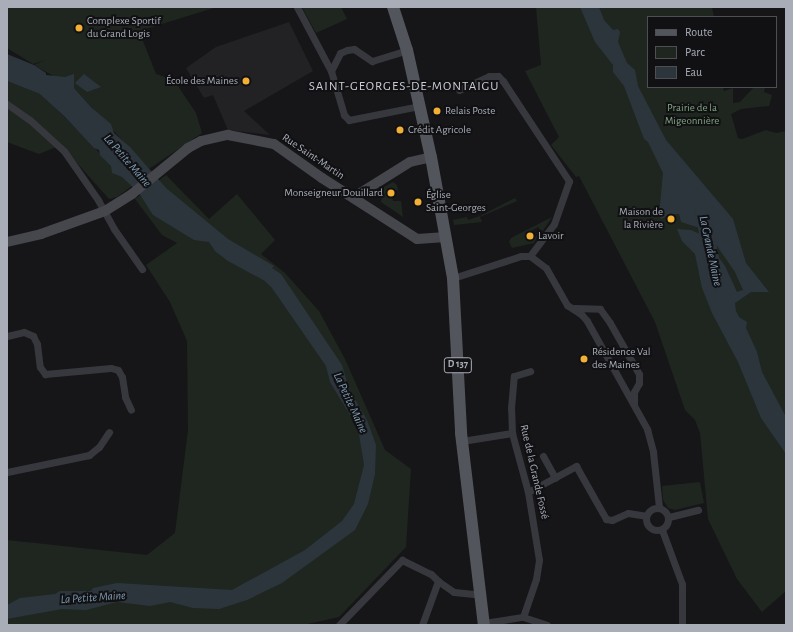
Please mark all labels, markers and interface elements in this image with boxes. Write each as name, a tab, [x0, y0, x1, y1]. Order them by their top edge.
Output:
place label: Complexe Sportif du Grand Logis	[87, 15, 161, 41]
legend	[647, 16, 777, 88]
marker: Complexe Sportif du Grand Logis	[74, 23, 84, 33]
text: Route	[685, 26, 712, 38]
text: Parc	[685, 46, 705, 58]
text: Eau	[685, 66, 702, 78]
place label: École des Maines	[166, 74, 238, 88]
marker: École des Maines	[241, 76, 251, 86]
district label: SAINT-GEORGES-DE-MONTAIGU	[309, 79, 499, 95]
park label: Prairie de la Migeonnière	[665, 102, 719, 128]
place label: Relais Poste	[445, 104, 495, 118]
marker: Relais Poste	[432, 106, 442, 116]
place label: Crédit Agricole	[408, 123, 471, 137]
marker: Crédit Agricole	[395, 125, 405, 135]
street label: Rue Saint-Martin	[279, 131, 347, 183]
water label: La Petite Maine	[100, 132, 154, 190]
place label: Monseigneur Douillard	[284, 186, 383, 200]
marker: Monseigneur Douillard	[386, 188, 396, 198]
place label: Église Saint-Georges	[426, 189, 486, 215]
marker: Église Saint-Georges	[413, 197, 423, 207]
place label: Maison de la Rivière	[619, 206, 663, 232]
marker: Maison de la Rivière	[666, 214, 676, 224]
water label: La Grande Maine	[696, 215, 724, 287]
place label: Lavoir	[538, 229, 564, 243]
marker: Lavoir	[525, 231, 535, 241]
place label: Résidence Val des Maines	[592, 346, 650, 372]
marker: Résidence Val des Maines	[579, 354, 589, 364]
road number: D 137	[443, 357, 473, 373]
water label: La Petite Maine	[330, 370, 370, 436]
street label: Rue de la Grande Fossé	[517, 423, 551, 521]
water label: La Petite Maine	[60, 589, 126, 607]

